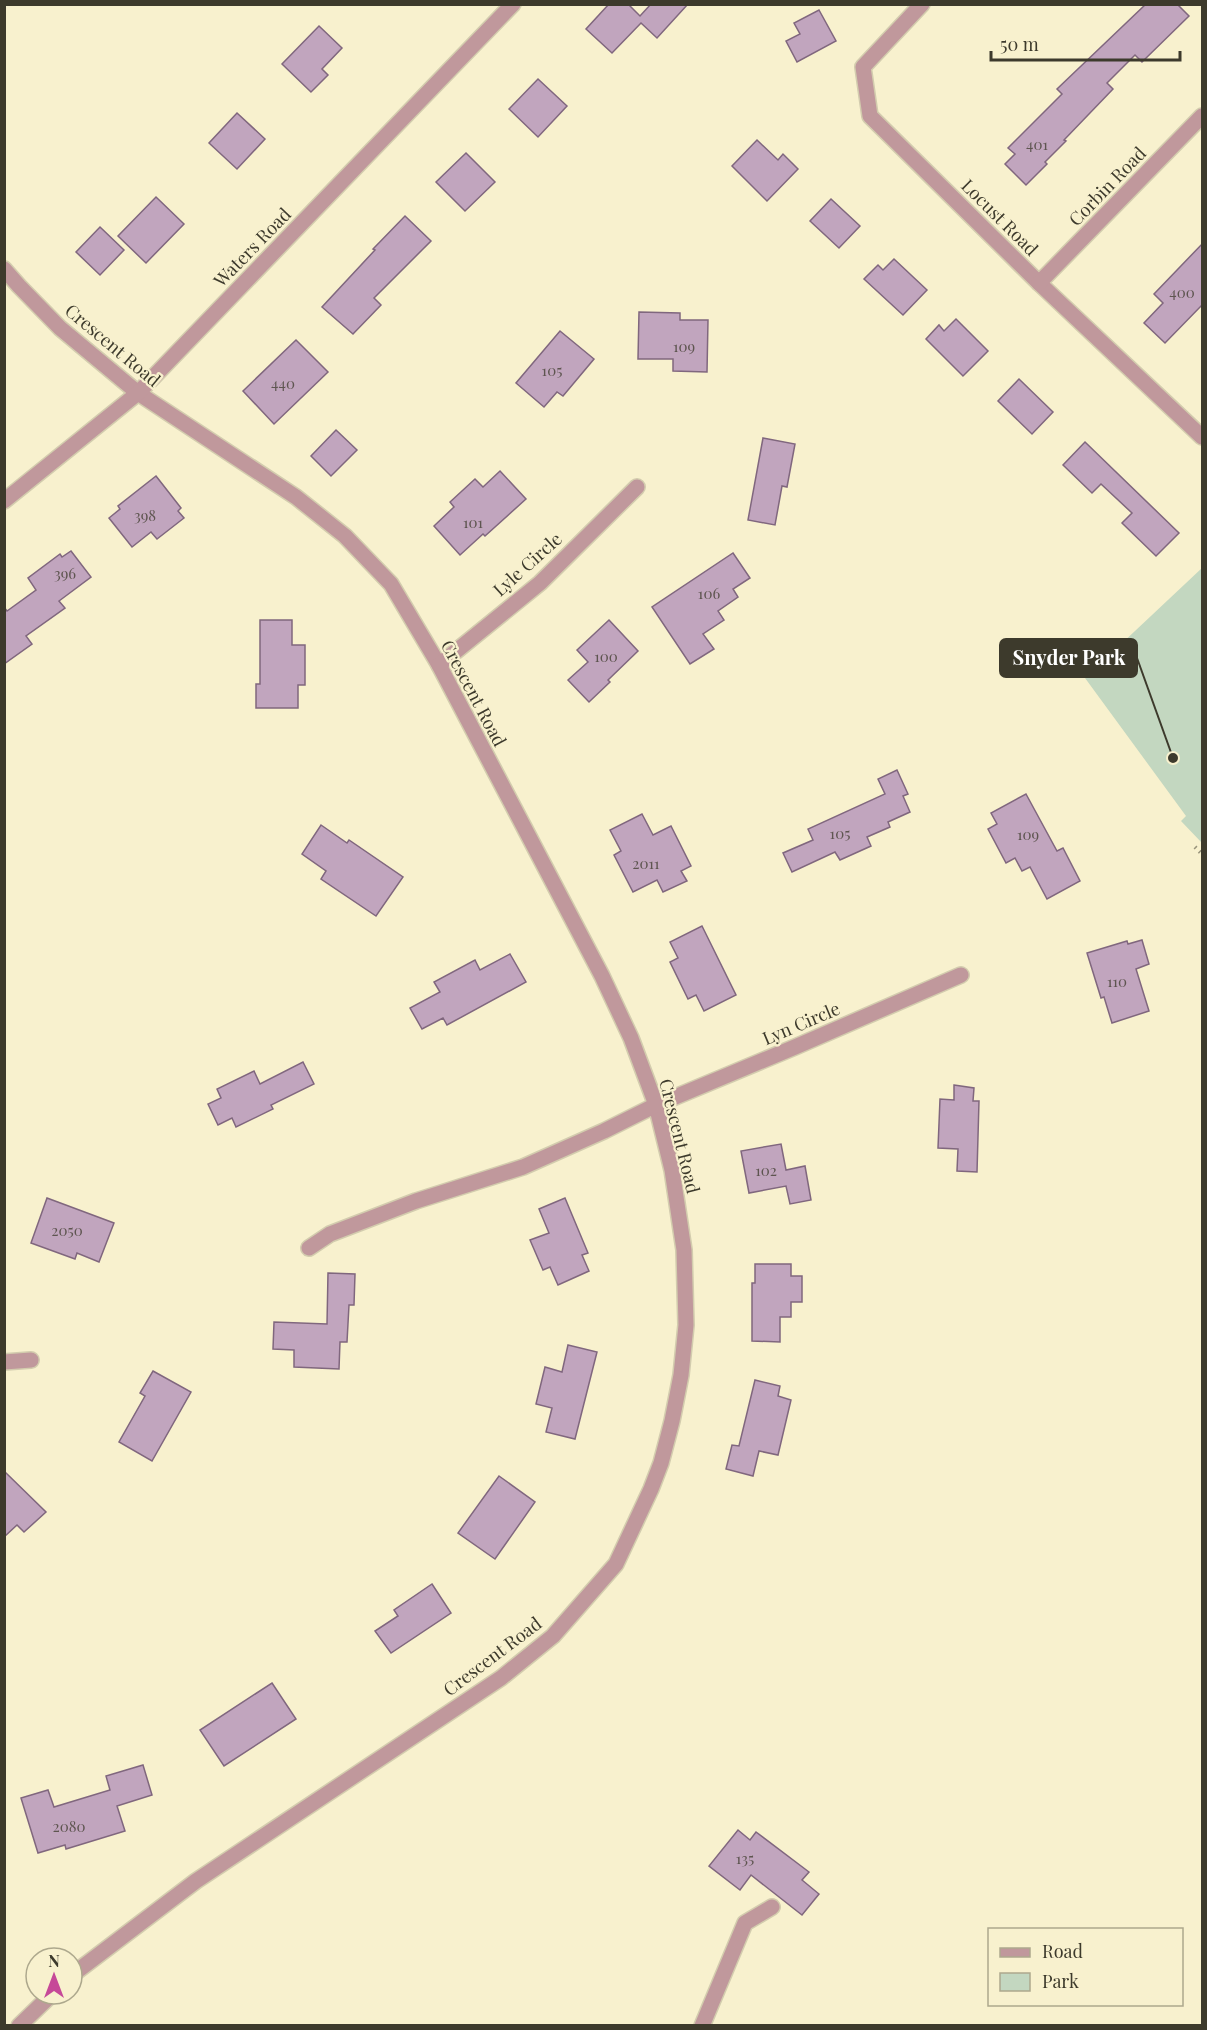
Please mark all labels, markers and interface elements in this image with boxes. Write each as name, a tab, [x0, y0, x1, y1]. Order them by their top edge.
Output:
scale bar	[991, 24, 1180, 62]
text: 50 m	[1000, 32, 1039, 56]
house number: 401	[1026, 134, 1048, 154]
street label: Corbin Road	[1063, 141, 1151, 231]
street label: Locust Road	[956, 173, 1044, 261]
street label: Waters Road	[207, 202, 296, 292]
house number: 400	[1169, 282, 1195, 302]
street label: Crescent Road	[60, 298, 166, 392]
house number: 109	[673, 336, 695, 356]
house number: 105	[542, 360, 562, 380]
house number: 440	[271, 373, 295, 393]
house number: 398	[134, 505, 156, 525]
house number: 101	[463, 512, 483, 532]
street label: Lyle Circle	[487, 527, 567, 601]
house number: 396	[54, 563, 76, 583]
house number: 106	[698, 583, 720, 603]
street label: Crescent Road	[436, 636, 512, 751]
callout: Snyder Park	[1000, 639, 1137, 677]
text: Snyder Park	[1013, 643, 1126, 670]
house number: 100	[594, 646, 618, 666]
house number: 105	[830, 823, 850, 843]
house number: 109	[1017, 824, 1039, 844]
house number: 2011	[632, 853, 660, 873]
house number: 110	[1107, 971, 1127, 991]
street label: Lyn Circle	[759, 996, 843, 1050]
street label: Crescent Road	[654, 1076, 706, 1196]
house number: 102	[755, 1160, 777, 1180]
house number: 2050	[51, 1220, 83, 1240]
street label: Crescent Road	[438, 1611, 546, 1701]
house number: 2080	[53, 1816, 86, 1836]
house number: 135	[736, 1848, 754, 1868]
legend	[988, 1928, 1183, 2006]
text: Road	[1042, 1939, 1083, 1963]
north arrow	[24, 1946, 84, 2006]
text: N	[48, 1950, 60, 1971]
text: Park	[1042, 1969, 1079, 1993]

